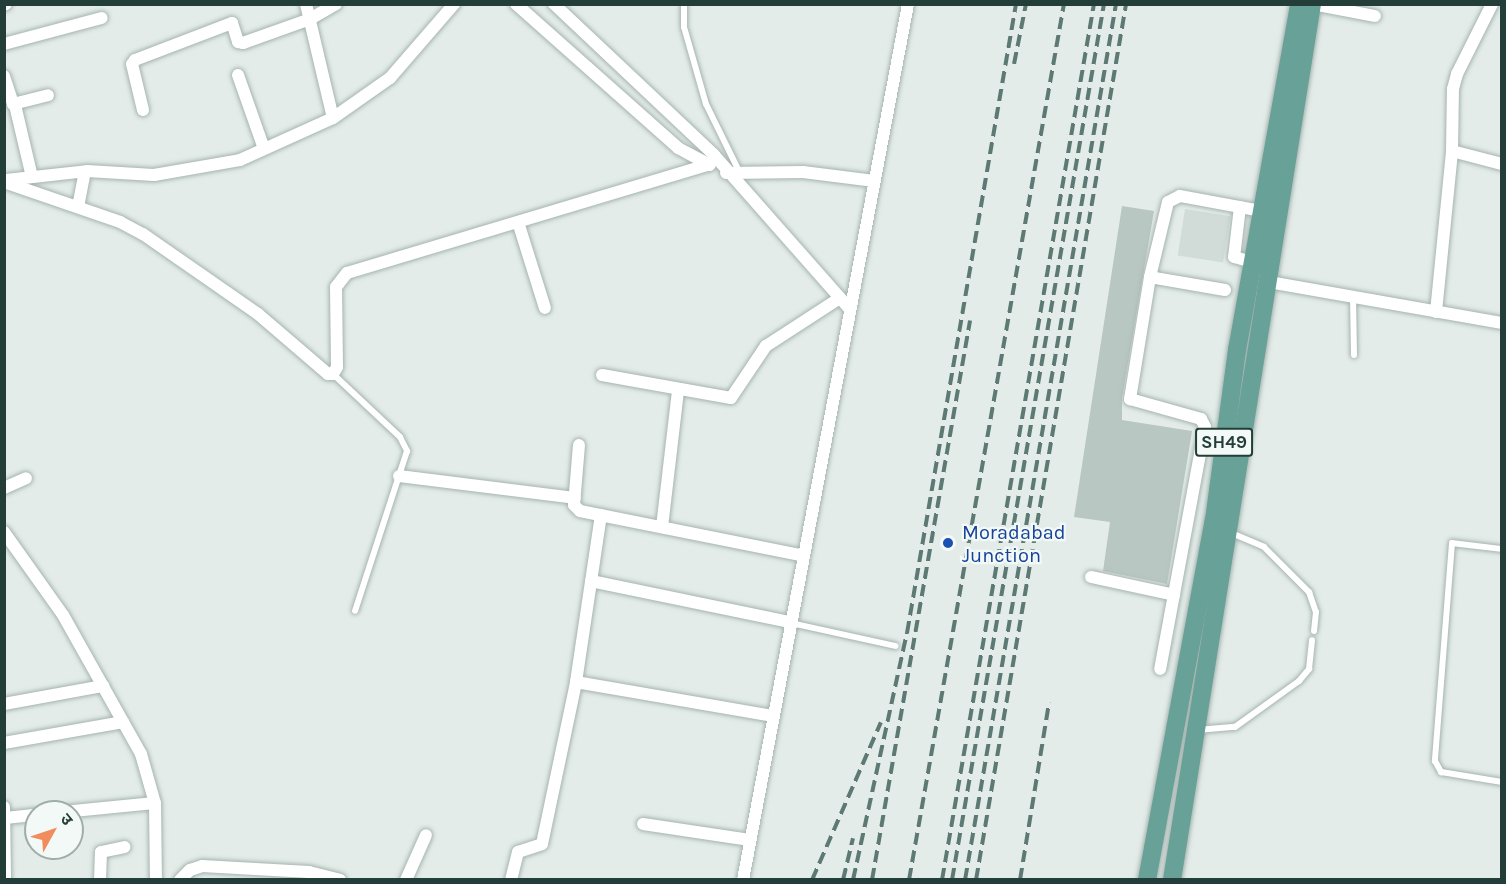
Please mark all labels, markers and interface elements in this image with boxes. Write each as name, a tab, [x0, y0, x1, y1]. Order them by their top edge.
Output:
road number: SH49	[1194, 427, 1254, 457]
place label: Moradabad Junction	[962, 520, 1066, 567]
marker: Moradabad Junction	[939, 534, 957, 552]
north arrow	[24, 800, 84, 860]
text: उ	[56, 810, 77, 829]

